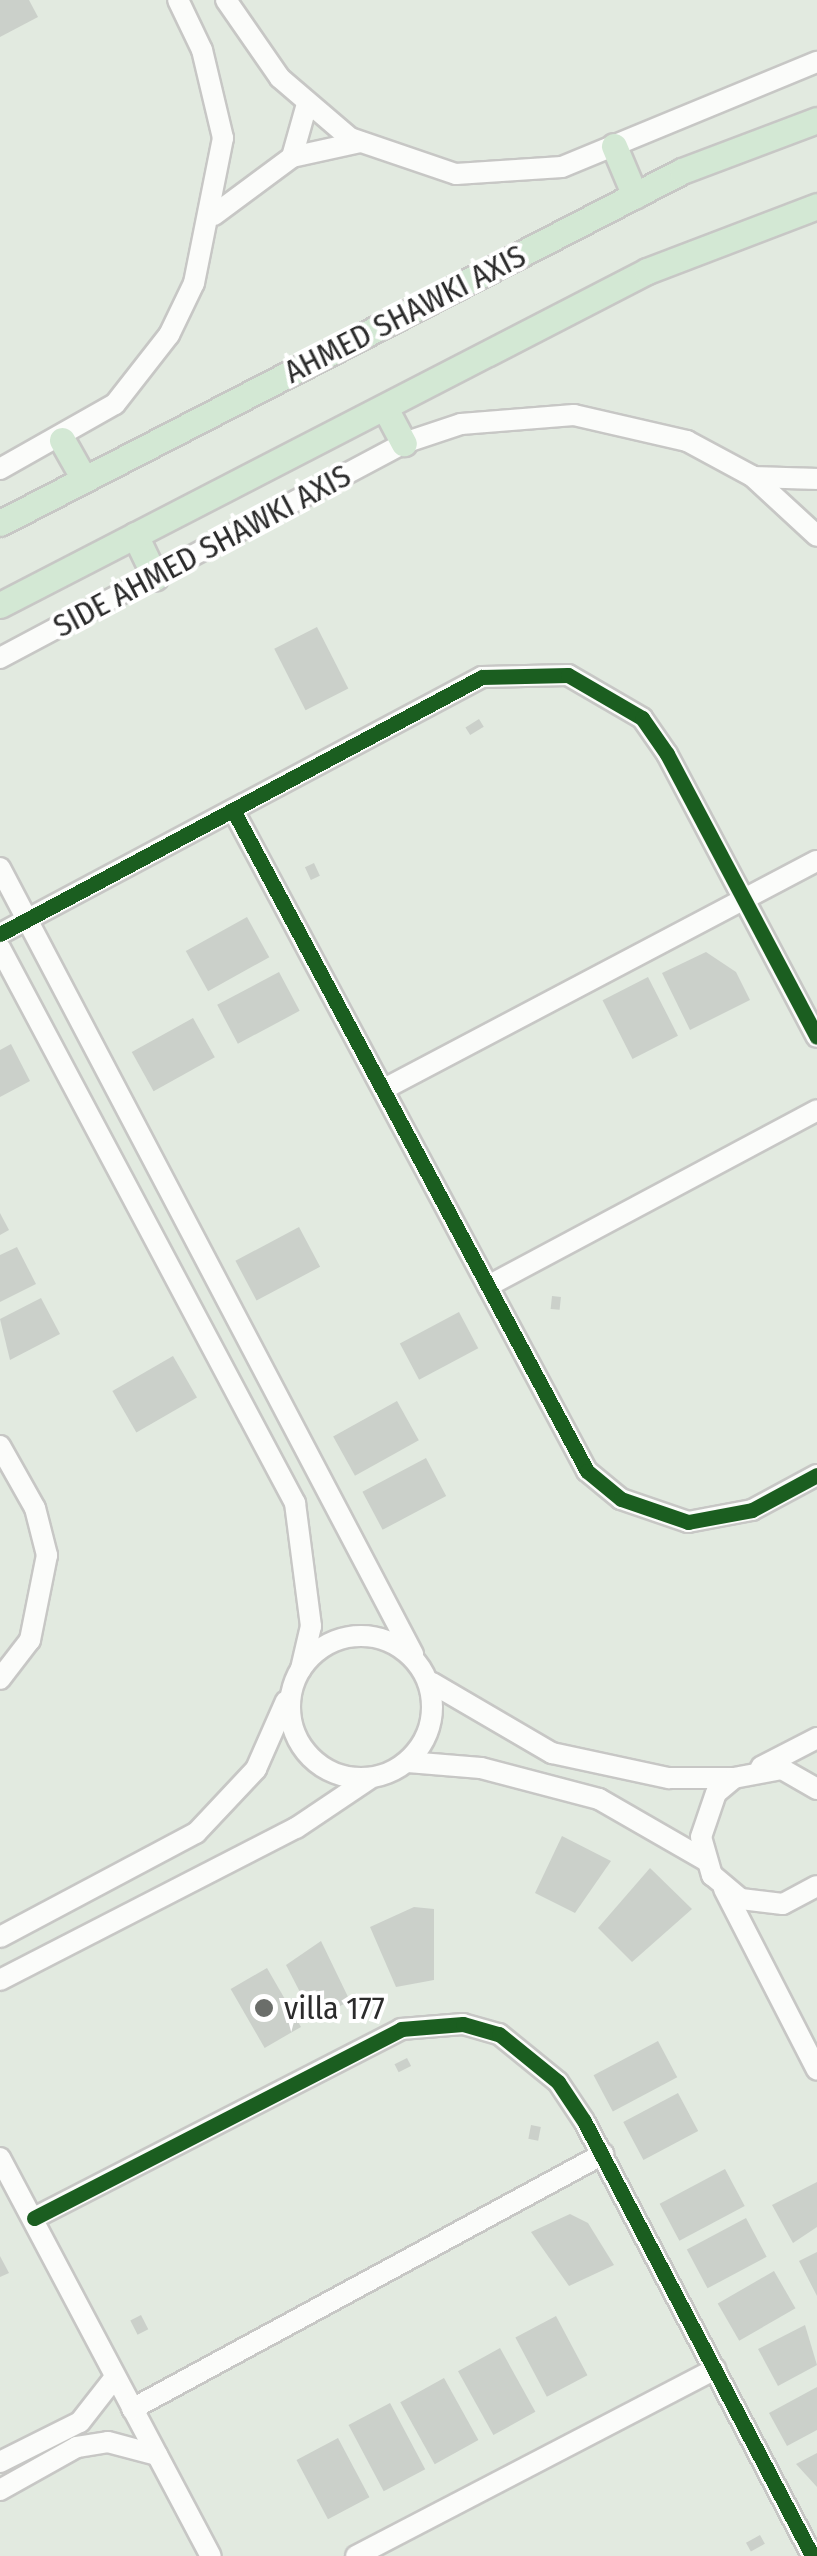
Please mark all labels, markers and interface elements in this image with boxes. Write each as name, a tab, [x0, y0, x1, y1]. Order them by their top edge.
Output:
street label: AHMED SHAWKI AXIS	[278, 237, 532, 391]
street label: SIDE AHMED SHAWKI AXIS	[47, 456, 357, 646]
place label: villa 177	[284, 1989, 385, 2027]
marker: villa 177	[253, 1997, 275, 2019]

